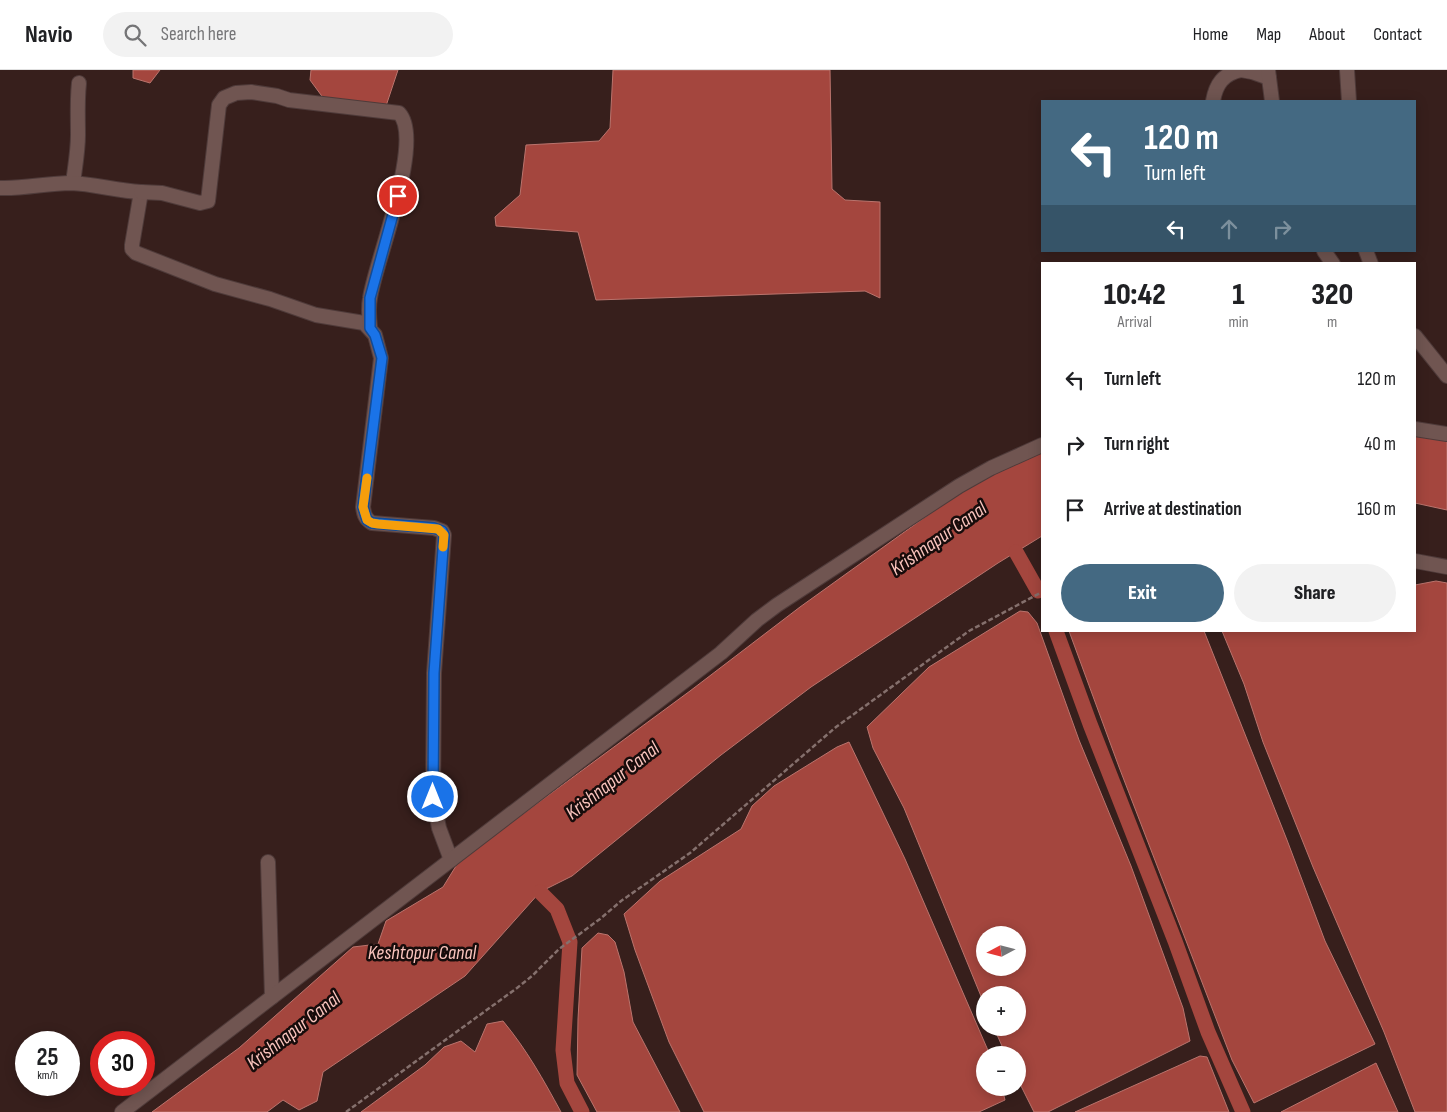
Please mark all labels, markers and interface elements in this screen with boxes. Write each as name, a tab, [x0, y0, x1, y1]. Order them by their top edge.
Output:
search box	[103, 12, 453, 57]
text: Navio	[25, 20, 73, 49]
icon: search	[121, 21, 149, 49]
text: Search here	[161, 23, 236, 46]
text: Home	[1193, 24, 1228, 45]
text: Map	[1256, 24, 1281, 45]
text: About	[1309, 24, 1345, 45]
text: Contact	[1373, 24, 1422, 45]
text: 120 m	[1144, 117, 1219, 160]
icon: left	[1061, 120, 1126, 185]
text: Turn left	[1144, 160, 1206, 187]
pin	[377, 175, 419, 217]
icon: arrive	[384, 182, 412, 210]
icon: left	[1162, 215, 1190, 243]
icon: ahead	[1215, 215, 1243, 243]
icon: right	[1268, 215, 1296, 243]
text: 10:42	[1104, 277, 1166, 313]
text: 1	[1232, 277, 1245, 313]
text: 320	[1311, 277, 1353, 313]
text: Arrival	[1117, 313, 1152, 332]
text: min	[1228, 313, 1249, 332]
text: m	[1327, 313, 1337, 332]
icon: left	[1061, 366, 1089, 394]
text: Turn left	[1104, 368, 1161, 391]
text: 120 m	[1358, 368, 1396, 391]
icon: right	[1061, 431, 1089, 459]
text: Turn right	[1104, 433, 1169, 456]
text: 40 m	[1364, 433, 1396, 456]
water label: Krishnapur Canal	[886, 496, 993, 581]
icon: arrive	[1061, 496, 1089, 524]
text: Arrive at destination	[1104, 498, 1242, 521]
text: 160 m	[1357, 498, 1396, 521]
button: Exit	[1061, 564, 1224, 622]
button: Share	[1234, 564, 1396, 622]
water label: Krishnapur Canal	[561, 736, 665, 825]
position arrow	[406, 770, 458, 822]
north arrow	[976, 926, 1026, 976]
map controls	[976, 926, 1026, 1096]
water label: Keshtopur Canal	[368, 941, 478, 965]
water label: Krishnapur Canal	[242, 986, 346, 1075]
button: +	[976, 986, 1026, 1036]
speed limit sign: 30	[90, 1031, 155, 1096]
text: 25	[37, 1042, 58, 1073]
button: −	[976, 1046, 1026, 1096]
text: km/h	[37, 1068, 58, 1083]

